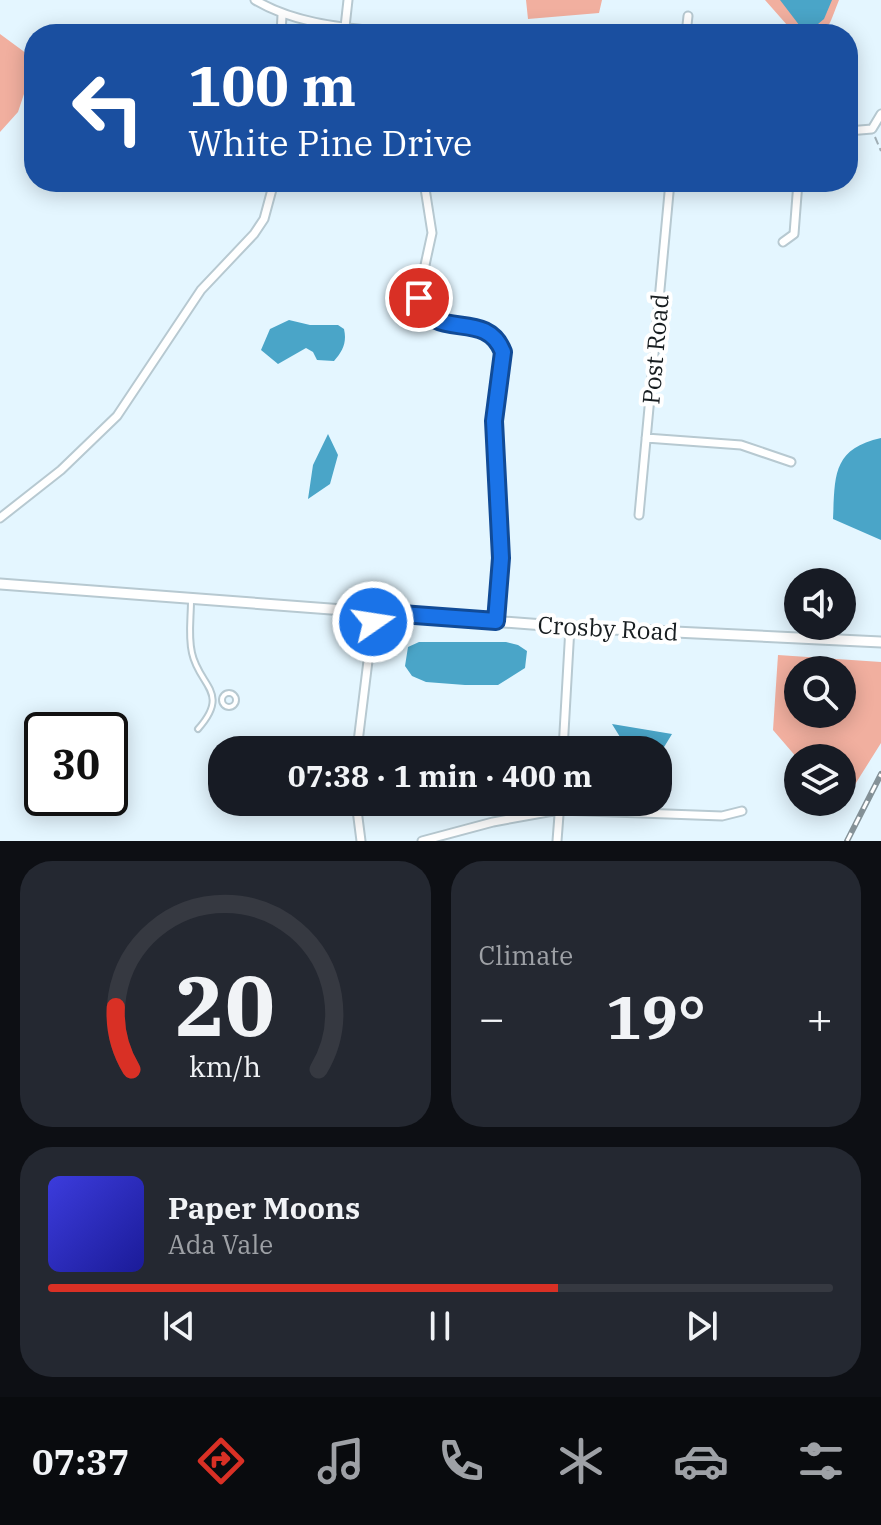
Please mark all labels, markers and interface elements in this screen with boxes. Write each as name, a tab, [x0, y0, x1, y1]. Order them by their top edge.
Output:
text: 100 m	[188, 49, 356, 121]
icon: left	[56, 56, 160, 160]
text: White Pine Drive	[188, 119, 472, 166]
pin	[385, 264, 453, 332]
icon: arrive	[397, 276, 441, 320]
street label: Post Road	[634, 292, 676, 406]
map controls	[784, 568, 856, 816]
button: sound	[784, 568, 856, 640]
position arrow	[331, 580, 415, 664]
street label: Crosby Road	[537, 608, 679, 648]
button: search	[784, 656, 856, 728]
speed limit sign: 30	[24, 712, 128, 816]
button: layers	[784, 744, 856, 816]
text: 07:38 · 1 min · 400 m	[288, 756, 592, 795]
text: Climate	[479, 938, 573, 972]
text: 20	[175, 951, 275, 1059]
text: 19°	[606, 977, 706, 1056]
text: −	[479, 989, 505, 1046]
text: +	[807, 989, 833, 1046]
text: km/h	[189, 1048, 261, 1085]
text: Paper Moons	[168, 1188, 360, 1227]
text: Ada Vale	[168, 1227, 273, 1261]
icon: previous	[157, 1304, 201, 1348]
icon: pause	[418, 1304, 462, 1348]
icon: next	[680, 1304, 724, 1348]
icon: directions	[193, 1433, 249, 1489]
icon: music	[313, 1433, 369, 1489]
icon: phone	[433, 1433, 489, 1489]
icon: climate	[553, 1433, 609, 1489]
icon: car	[673, 1433, 729, 1489]
icon: filters	[793, 1433, 849, 1489]
text: 07:37	[32, 1438, 129, 1485]

